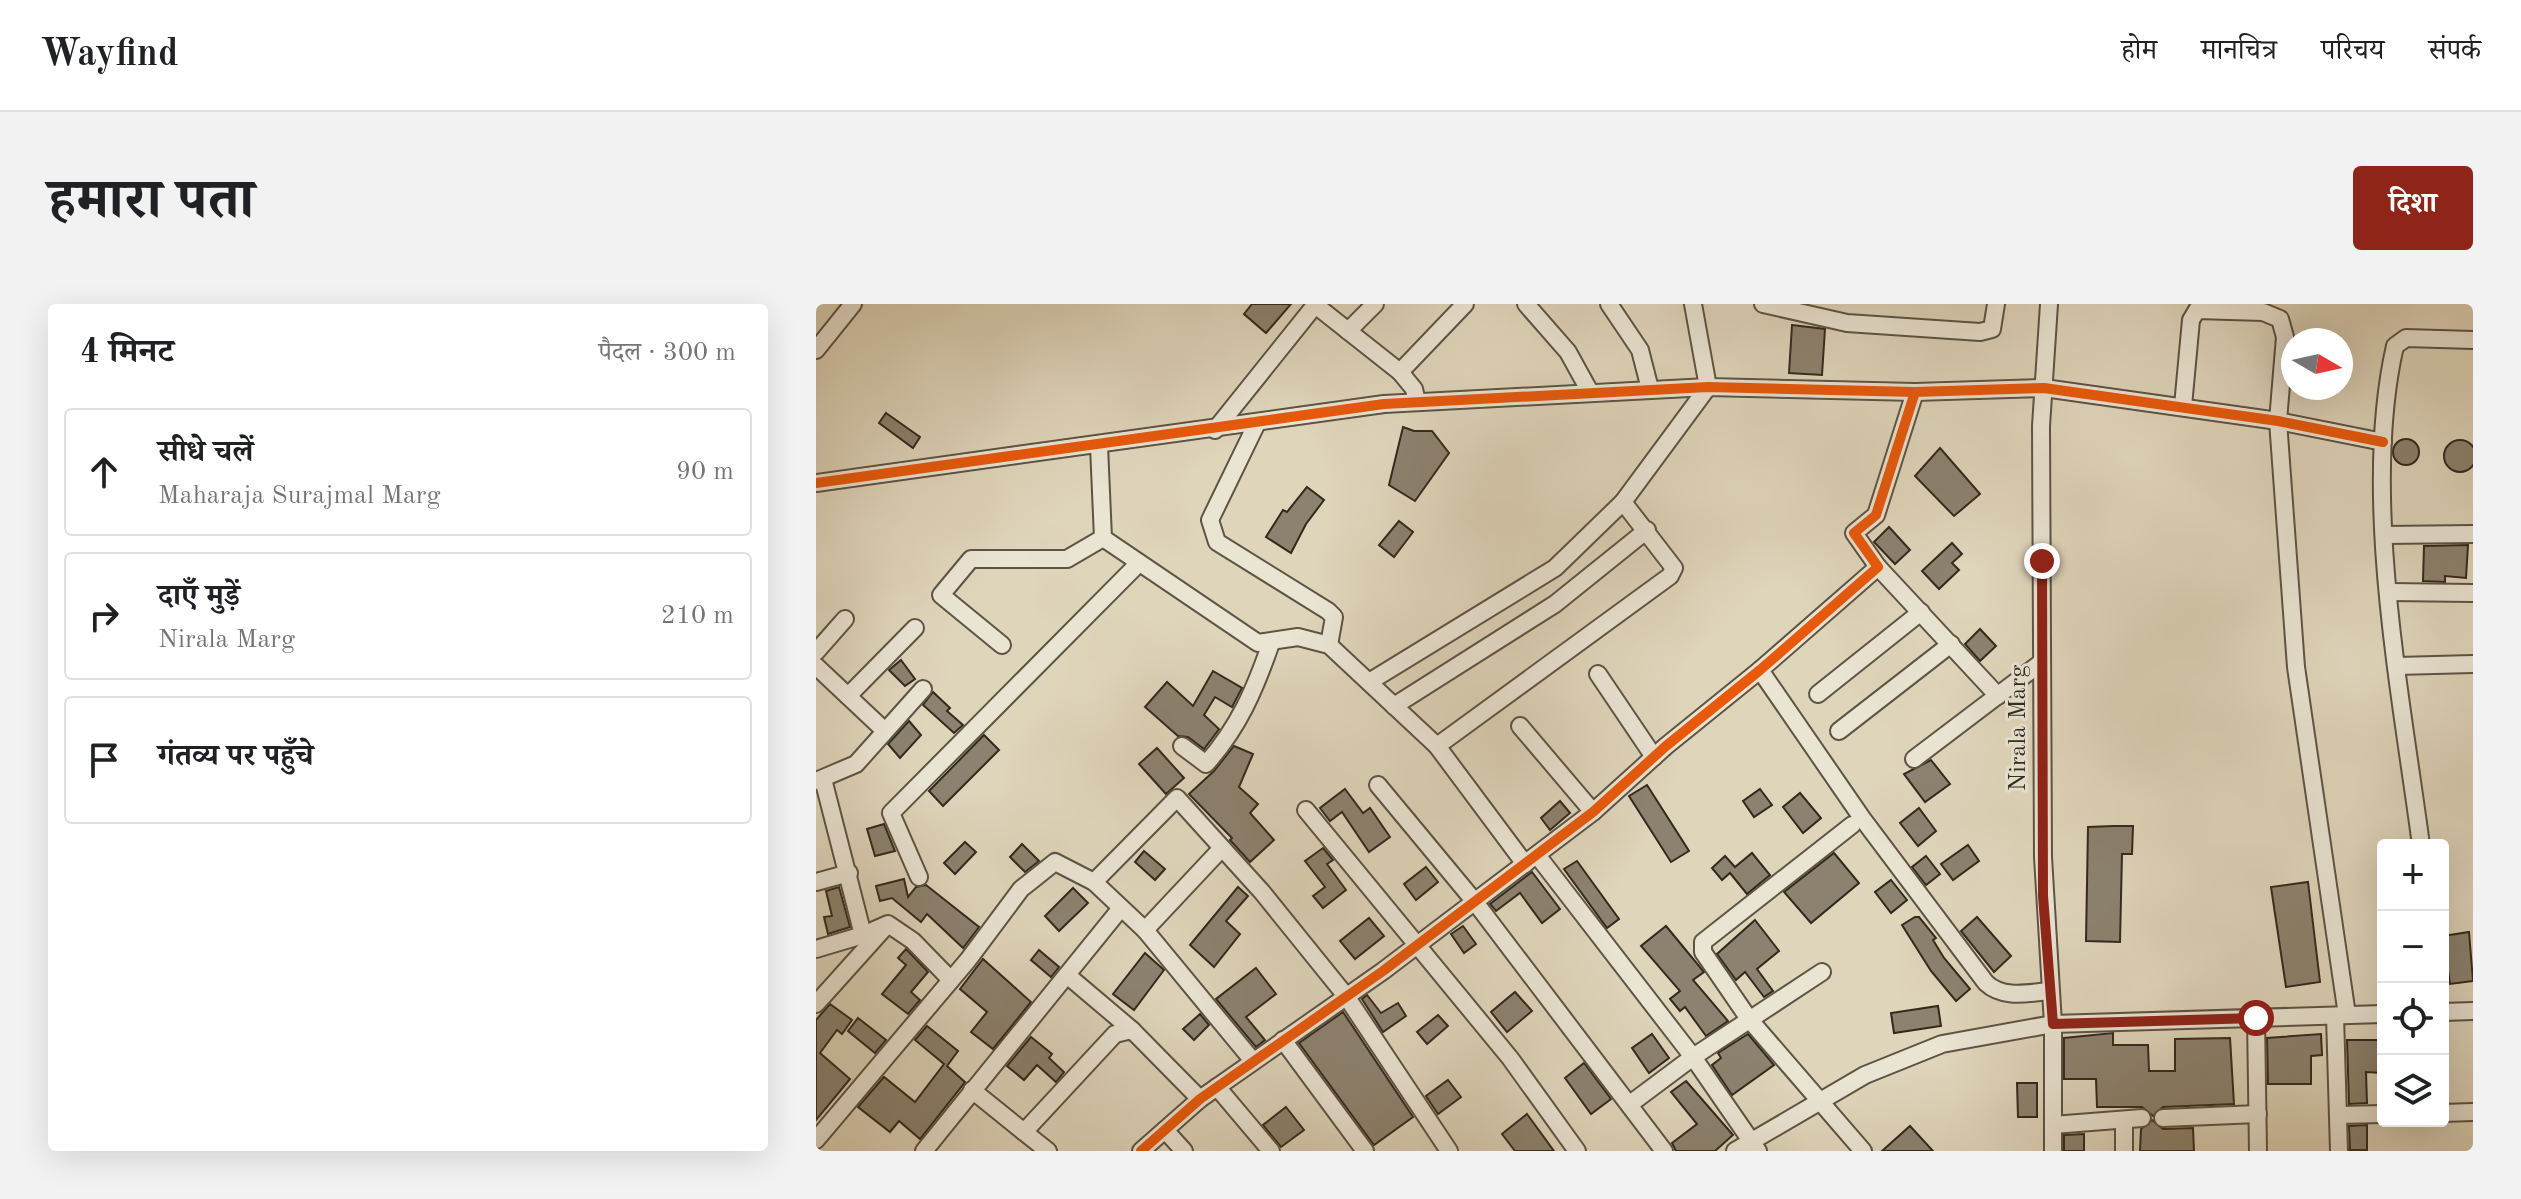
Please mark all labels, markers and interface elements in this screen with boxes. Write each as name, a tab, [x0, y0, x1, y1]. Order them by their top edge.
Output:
text: Wayfind	[40, 36, 178, 74]
text: होम	[2121, 38, 2157, 66]
text: मानचित्र	[2201, 38, 2277, 66]
text: परिचय	[2321, 38, 2384, 66]
text: संपर्क	[2428, 38, 2481, 66]
button: दिशा	[2353, 166, 2473, 250]
text: हमारा पता	[48, 174, 254, 230]
north arrow	[2281, 328, 2353, 400]
text: 4 मिनट	[80, 336, 174, 370]
text: पैदल · 300 m	[598, 340, 736, 366]
text: सीधे चलें	[158, 438, 253, 468]
icon: ahead	[82, 450, 126, 494]
text: 90 m	[676, 459, 734, 485]
text: Maharaja Surajmal Marg	[158, 483, 441, 509]
route end	[2024, 543, 2060, 579]
text: दाएँ मुड़ें	[158, 582, 240, 612]
icon: right	[82, 594, 126, 638]
text: 210 m	[661, 603, 734, 629]
text: Nirala Marg	[158, 627, 295, 653]
street label: Nirala Marg	[2007, 665, 2031, 791]
icon: arrive	[82, 738, 126, 782]
text: गंतव्य पर पहुँचे	[158, 742, 314, 772]
map controls	[2377, 839, 2449, 1127]
button: +	[2377, 839, 2449, 911]
button: −	[2377, 911, 2449, 983]
button: locate	[2377, 983, 2449, 1055]
route start	[2238, 1000, 2274, 1036]
button: layers	[2377, 1055, 2449, 1127]

